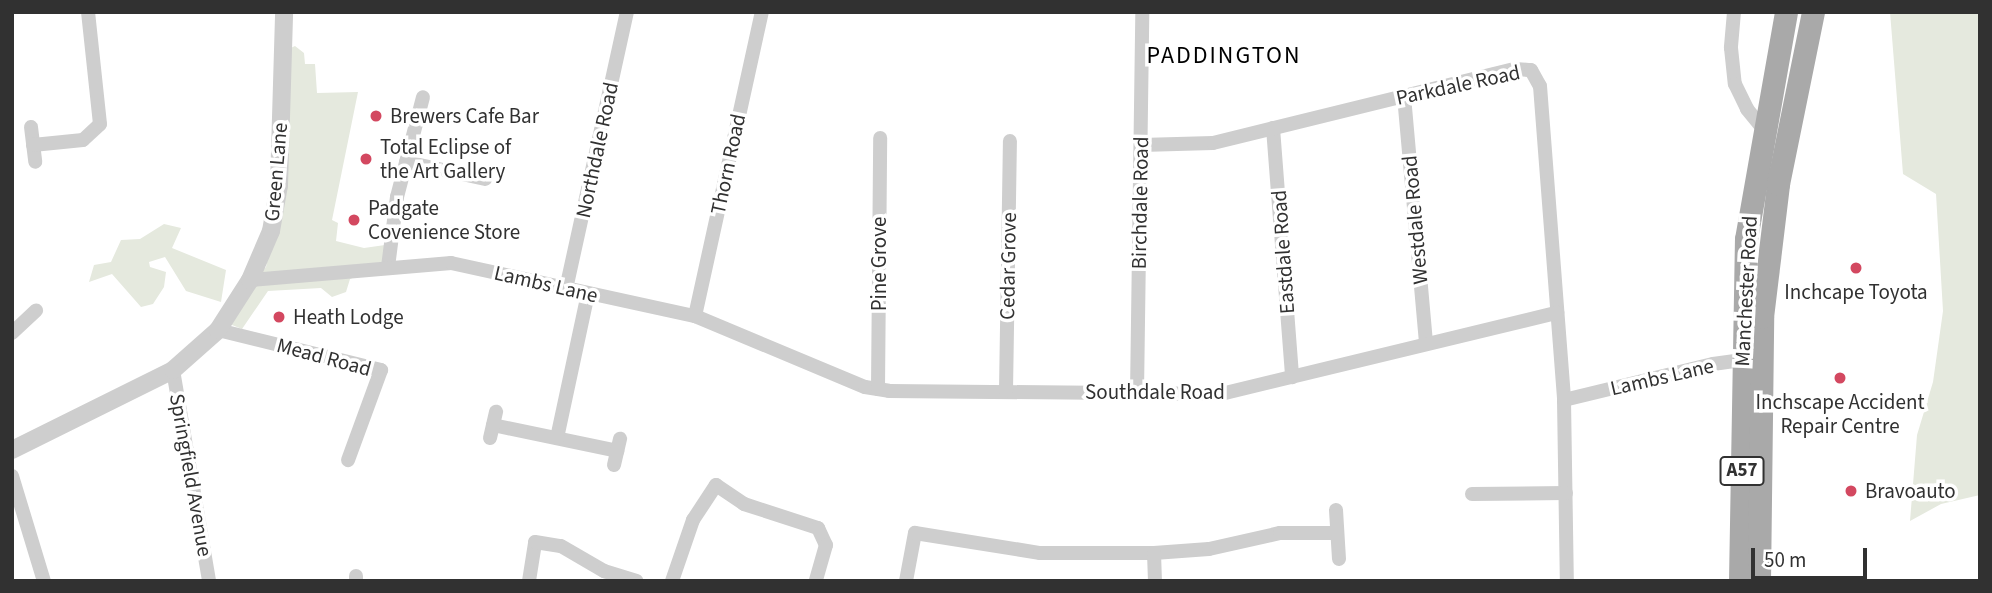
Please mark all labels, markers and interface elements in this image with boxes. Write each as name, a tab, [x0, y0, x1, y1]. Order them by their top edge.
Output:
district label: PADDINGTON	[1148, 42, 1300, 70]
street label: Parkdale Road	[1394, 60, 1522, 110]
street label: Northdale Road	[570, 80, 624, 220]
place label: Brewers Cafe Bar	[390, 103, 539, 129]
marker: Brewers Cafe Bar	[368, 108, 384, 124]
street label: Thorn Road	[705, 111, 751, 217]
street label: Green Lane	[259, 121, 293, 223]
place label: Total Eclipse of the Art Gallery	[380, 134, 511, 184]
street label: Birchdale Road	[1126, 136, 1154, 270]
marker: Total Eclipse of the Art Gallery	[358, 151, 374, 167]
street label: Westdale Road	[1397, 154, 1433, 286]
street label: Eastdale Road	[1266, 189, 1300, 315]
place label: Padgate Covenience Store	[368, 195, 520, 245]
marker: Padgate Covenience Store	[346, 212, 362, 228]
street label: Cedar Grove	[994, 212, 1022, 320]
street label: Manchester Road	[1729, 215, 1763, 367]
street label: Pine Grove	[866, 217, 892, 311]
street label: Lambs Lane	[492, 260, 600, 308]
marker: Inchcape Toyota	[1848, 260, 1864, 276]
place label: Inchcape Toyota	[1784, 279, 1928, 305]
place label: Heath Lodge	[293, 304, 404, 330]
marker: Heath Lodge	[271, 309, 287, 325]
street label: Mead Road	[274, 332, 374, 382]
street label: Lambs Lane	[1608, 353, 1716, 401]
marker: Inchscape Accident Repair Centre	[1832, 370, 1848, 386]
street label: Southdale Road	[1085, 379, 1225, 405]
place label: Inchscape Accident Repair Centre	[1756, 389, 1924, 439]
street label: Springfield Avenue	[164, 392, 218, 558]
road number: A57	[1719, 456, 1765, 486]
place label: Bravoauto	[1865, 478, 1956, 504]
marker: Bravoauto	[1843, 483, 1859, 499]
scale bar	[1754, 534, 1870, 578]
text: 50 m	[1764, 545, 1806, 575]

